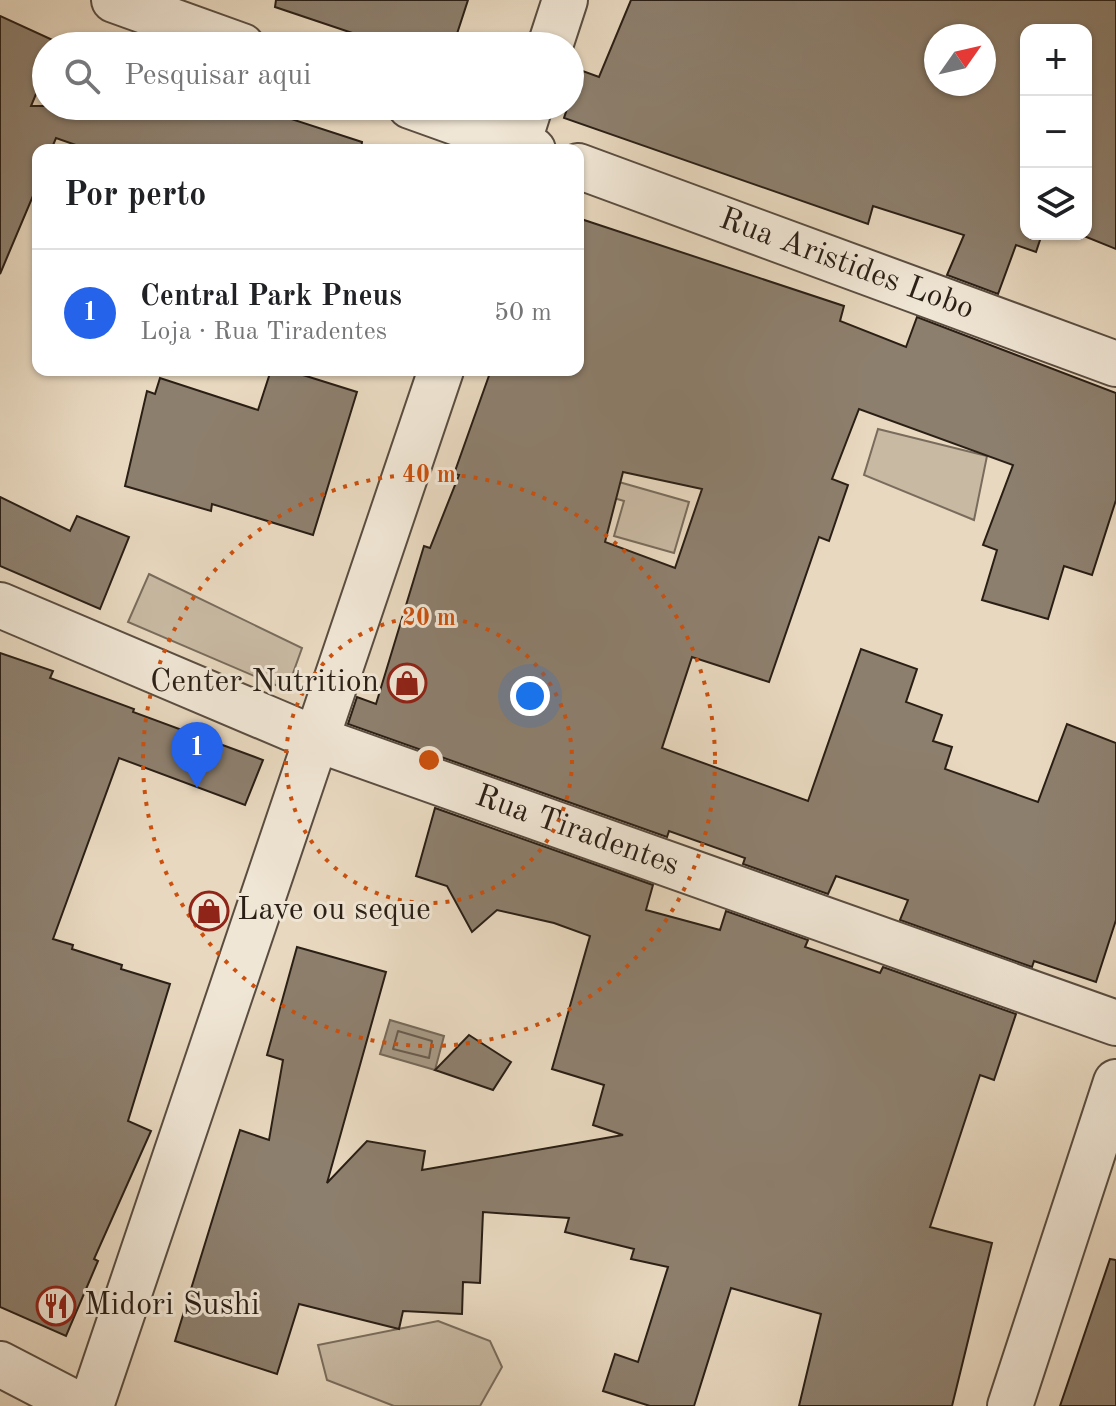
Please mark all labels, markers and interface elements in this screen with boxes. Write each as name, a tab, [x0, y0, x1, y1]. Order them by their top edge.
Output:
north arrow	[924, 24, 996, 96]
map controls	[1020, 24, 1092, 240]
button: +	[1020, 24, 1092, 96]
search box	[32, 32, 584, 120]
icon: search	[60, 54, 104, 98]
text: Pesquisar aqui	[124, 61, 311, 91]
button: −	[1020, 96, 1092, 168]
button: layers	[1020, 168, 1092, 240]
text: Por perto	[64, 179, 206, 213]
street label: Rua Aristides Lobo	[715, 203, 978, 326]
text: Central Park Pneus	[140, 282, 402, 312]
text: 1	[82, 300, 98, 326]
text: 50 m	[494, 300, 552, 326]
text: Loja · Rua Tiradentes	[140, 319, 387, 345]
text: 40 m	[402, 464, 456, 488]
text: 20 m	[402, 607, 456, 631]
shop icon: Center Nutrition	[386, 662, 428, 704]
place label: Center Nutrition	[150, 667, 379, 699]
your location	[510, 676, 550, 716]
pin: 1	[171, 722, 223, 788]
centre of rings	[415, 746, 443, 774]
street label: Rua Tiradentes	[471, 781, 683, 882]
shop icon: Lave ou seque	[188, 890, 230, 932]
place label: Lave ou seque	[237, 895, 431, 927]
restaurant icon: Midori Sushi	[35, 1285, 77, 1327]
place label: Midori Sushi	[84, 1290, 260, 1322]

